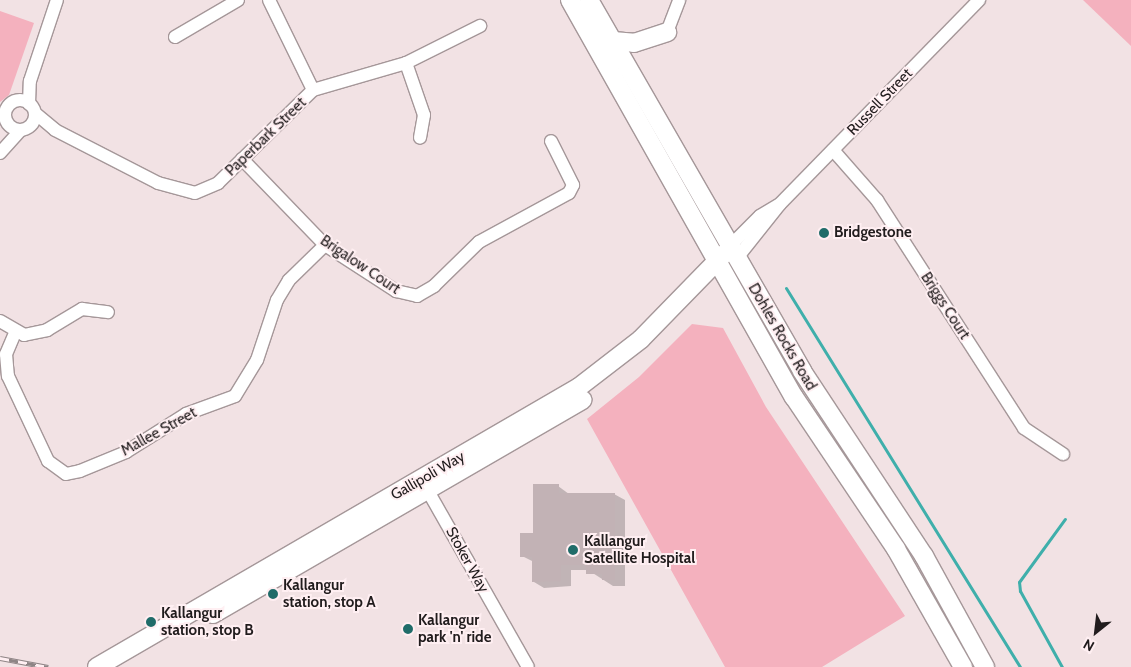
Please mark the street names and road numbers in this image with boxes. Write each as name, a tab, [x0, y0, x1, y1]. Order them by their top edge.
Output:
street label: Russell Street	[844, 65, 916, 139]
street label: Paperbark Street	[222, 94, 310, 180]
street label: Brigalow Court	[317, 232, 403, 298]
street label: Briggs Court	[917, 269, 973, 343]
street label: Dohles Rocks Road	[744, 280, 820, 394]
street label: Mallee Street	[118, 404, 200, 460]
street label: Gallipoli Way	[388, 448, 468, 504]
street label: Stoker Way	[442, 524, 492, 596]

